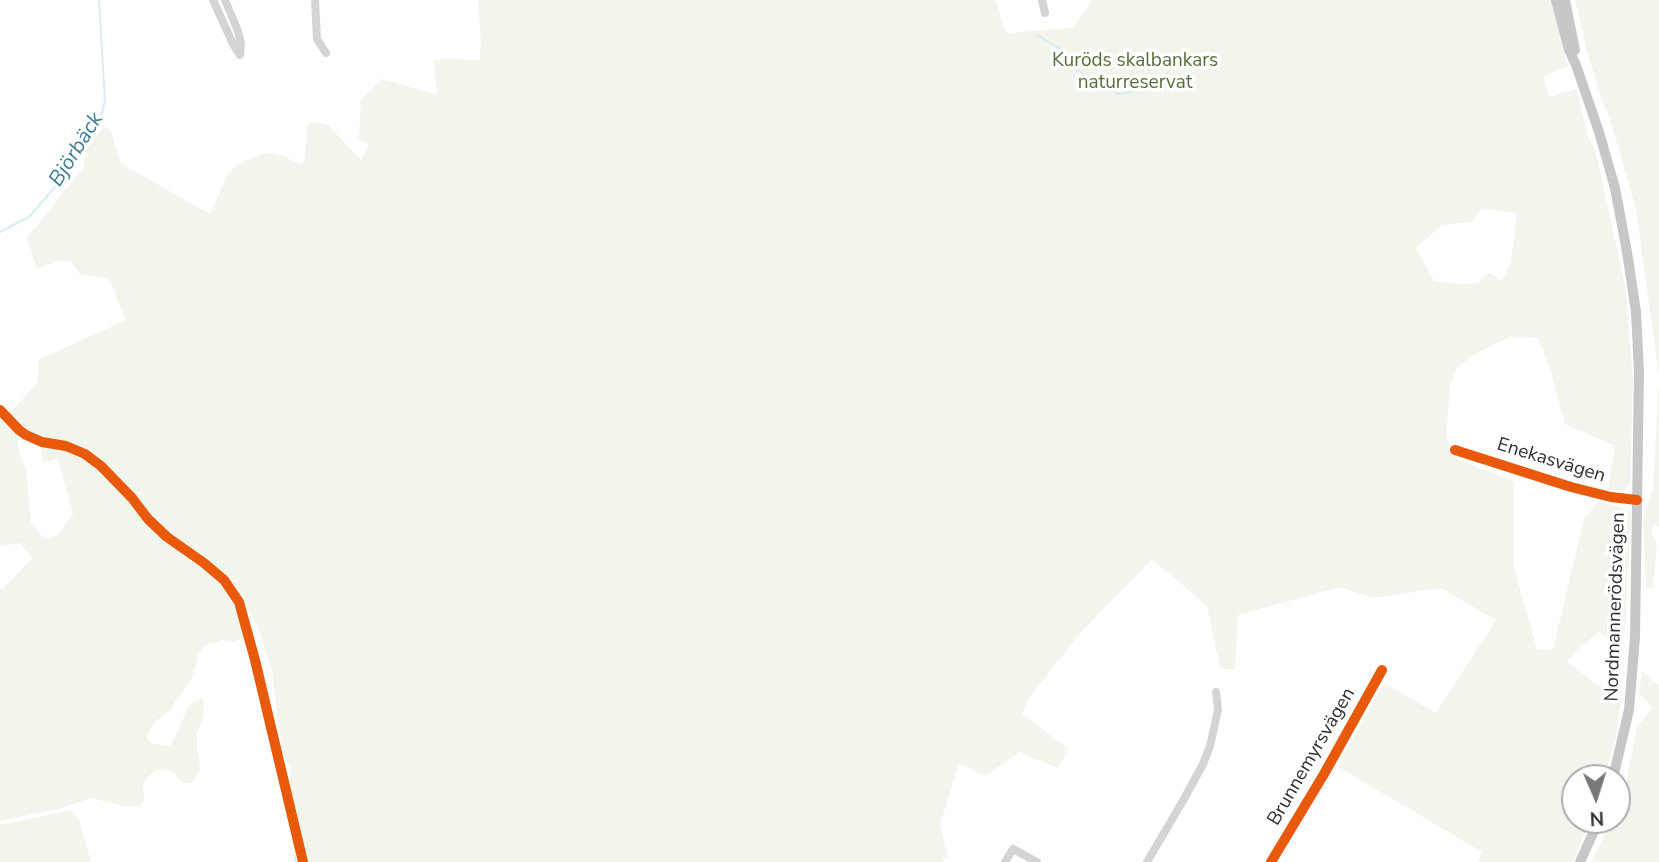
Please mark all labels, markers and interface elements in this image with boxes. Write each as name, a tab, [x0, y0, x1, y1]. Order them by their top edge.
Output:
park label: Kuröds skalbankars naturreservat	[1052, 50, 1218, 94]
water label: Björbäck	[45, 109, 109, 191]
street label: Enekasvägen	[1494, 434, 1608, 488]
street label: Nordmannerödsvägen	[1601, 512, 1631, 702]
street label: Brunnemyrsvägen	[1263, 684, 1361, 830]
north arrow	[1561, 764, 1631, 834]
text: N	[1589, 805, 1605, 831]

